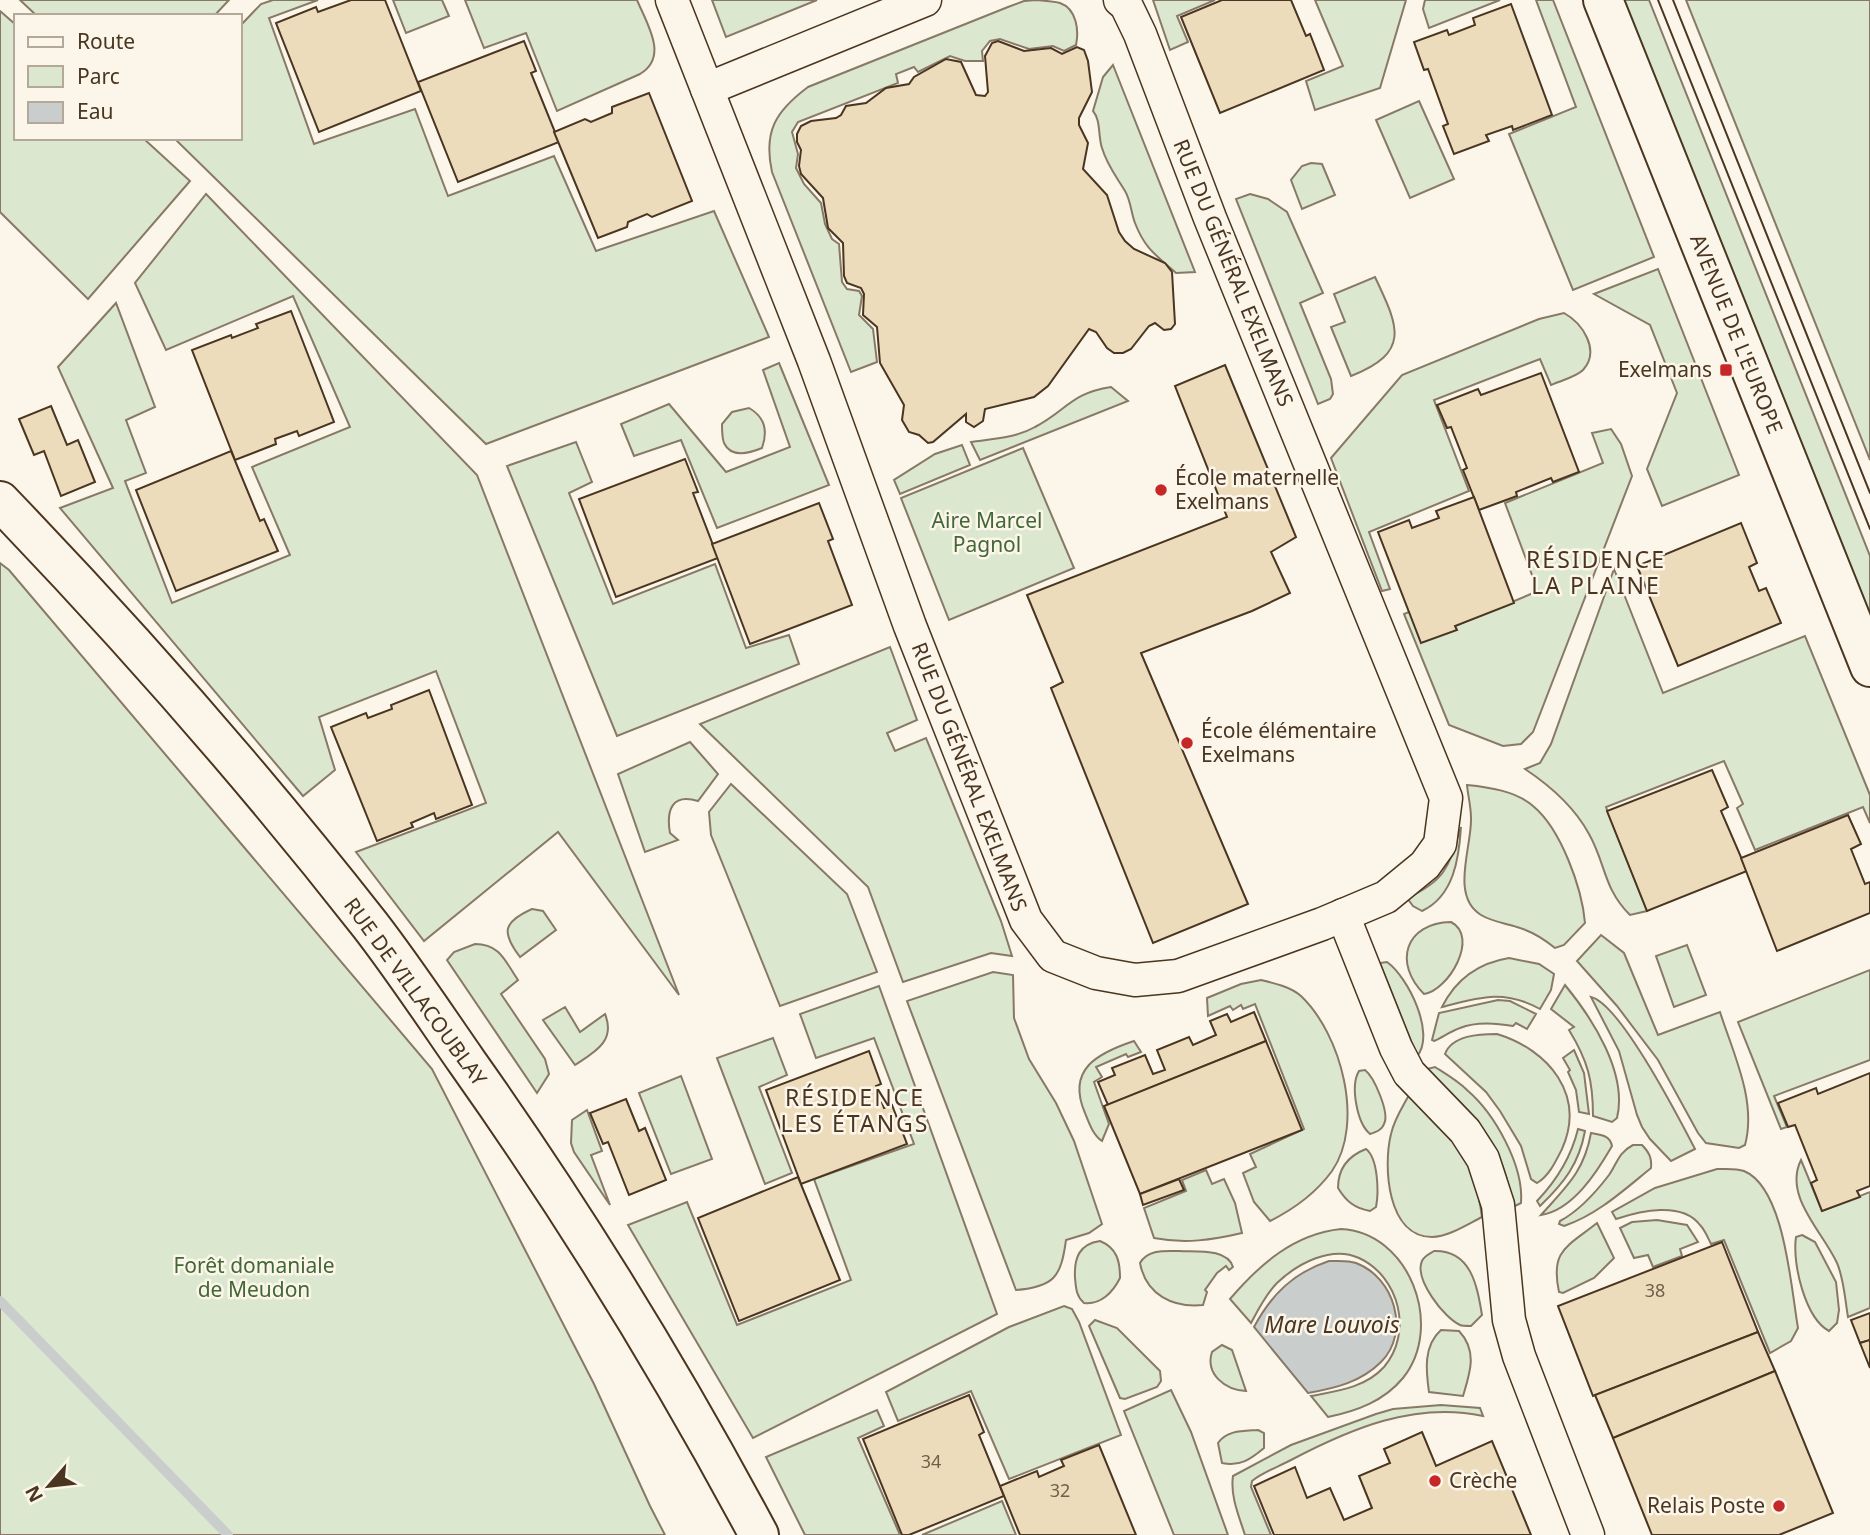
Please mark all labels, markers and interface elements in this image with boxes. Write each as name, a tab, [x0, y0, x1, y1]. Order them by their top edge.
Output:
legend	[14, 14, 242, 140]
text: Route	[77, 27, 135, 55]
text: Parc	[77, 62, 120, 90]
text: Eau	[77, 97, 113, 125]
street label: RUE DU GÉNÉRAL EXELMANS	[1167, 135, 1300, 410]
street label: AVENUE DE L'EUROPE	[1684, 230, 1790, 437]
place label: Exelmans	[1618, 355, 1712, 383]
marker: Exelmans	[1718, 362, 1734, 378]
place label: École maternelle Exelmans	[1175, 463, 1339, 515]
marker: École maternelle Exelmans	[1153, 482, 1169, 498]
park label: Aire Marcel Pagnol	[932, 506, 1042, 558]
district label: RÉSIDENCE LA PLAINE	[1526, 543, 1666, 601]
street label: RUE DU GÉNÉRAL EXELMANS	[906, 638, 1034, 915]
place label: École élémentaire Exelmans	[1201, 716, 1377, 768]
marker: École élémentaire Exelmans	[1179, 735, 1195, 751]
street label: RUE DE VILLACOUBLAY	[338, 892, 494, 1091]
district label: RÉSIDENCE LES ÉTANGS	[781, 1081, 929, 1139]
park label: Forêt domaniale de Meudon	[173, 1251, 335, 1303]
house number: 38	[1645, 1278, 1665, 1302]
water label: Mare Louvois	[1264, 1308, 1400, 1340]
house number: 34	[921, 1449, 941, 1473]
north arrow	[14, 1451, 84, 1521]
place label: Crèche	[1449, 1466, 1517, 1494]
marker: Crèche	[1427, 1473, 1443, 1489]
house number: 32	[1050, 1478, 1070, 1502]
text: N	[19, 1481, 49, 1507]
place label: Relais Poste	[1647, 1491, 1765, 1519]
marker: Relais Poste	[1771, 1498, 1787, 1514]

